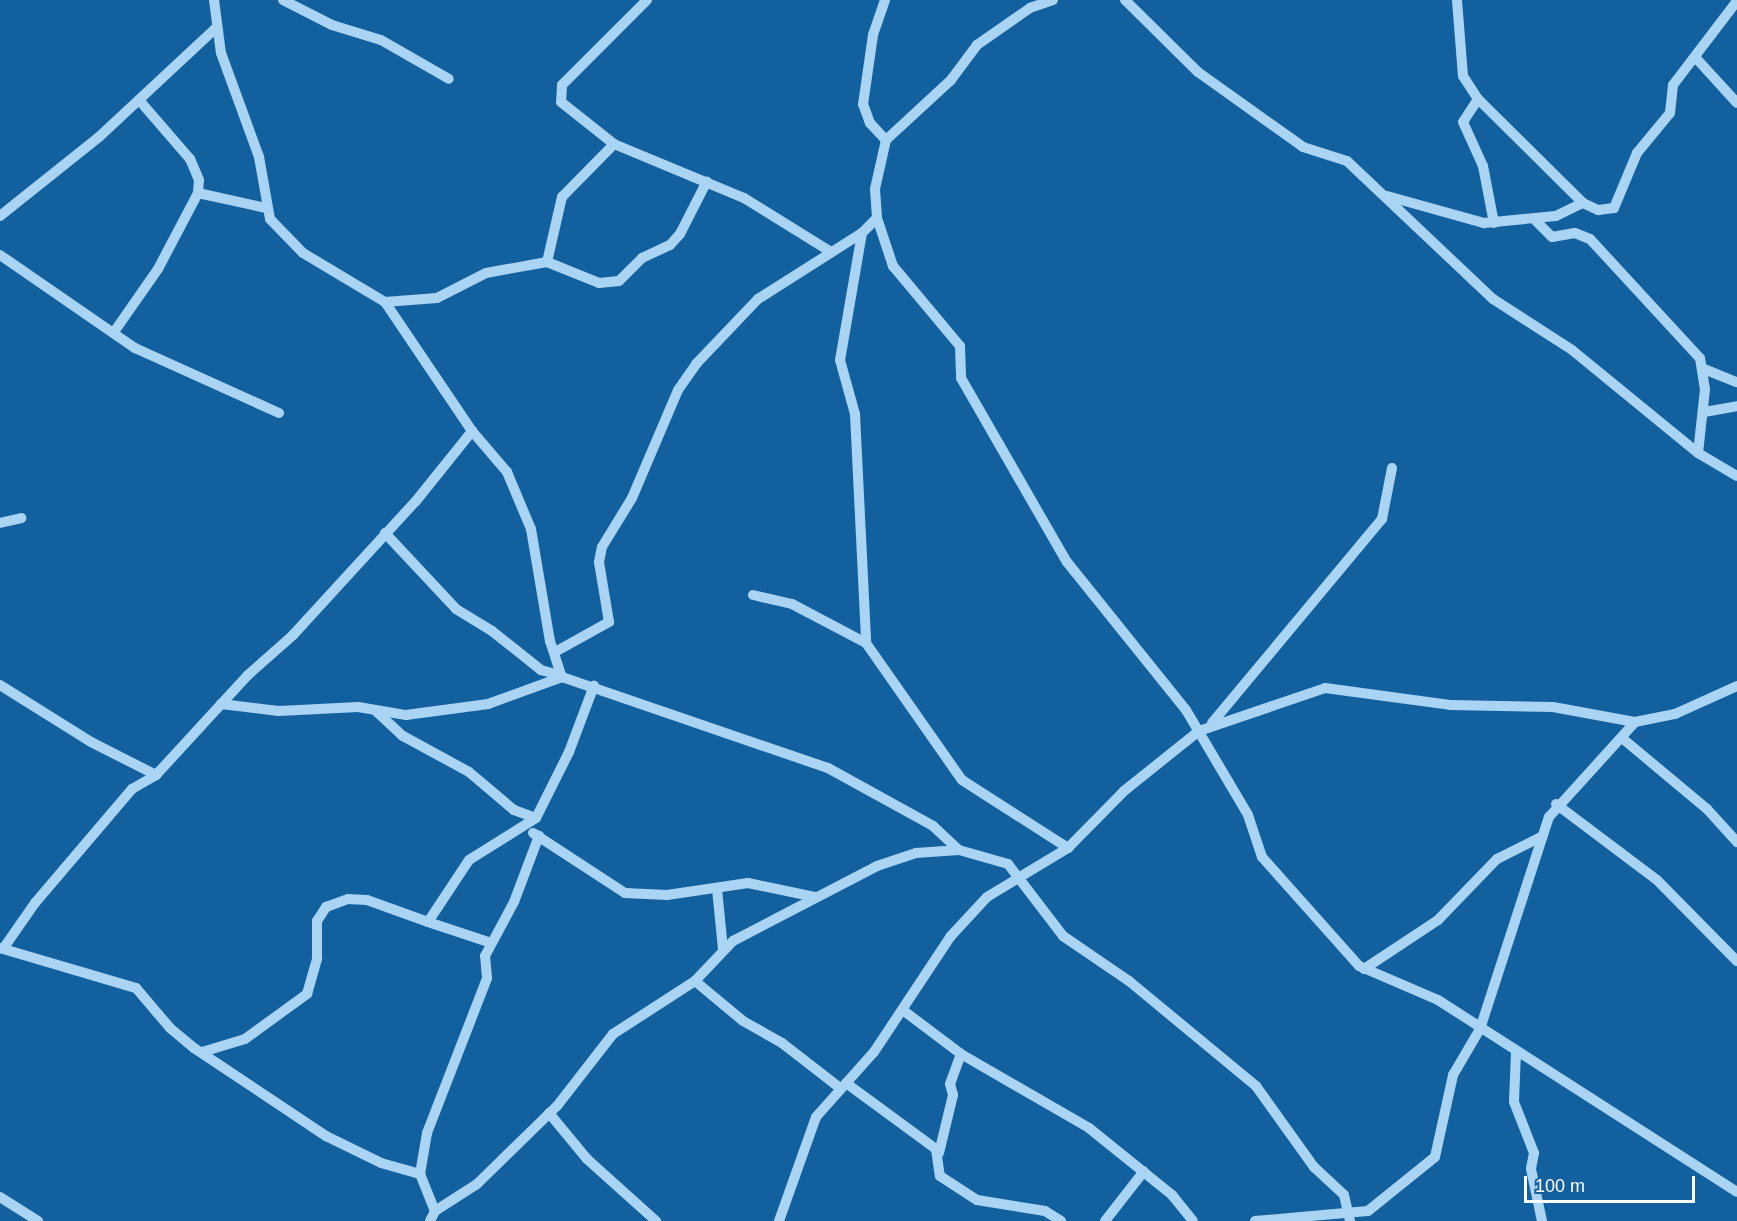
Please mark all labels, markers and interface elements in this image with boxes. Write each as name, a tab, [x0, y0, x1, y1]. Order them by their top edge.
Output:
scale bar	[1527, 1164, 1698, 1202]
text: 100 m	[1535, 1176, 1585, 1196]

